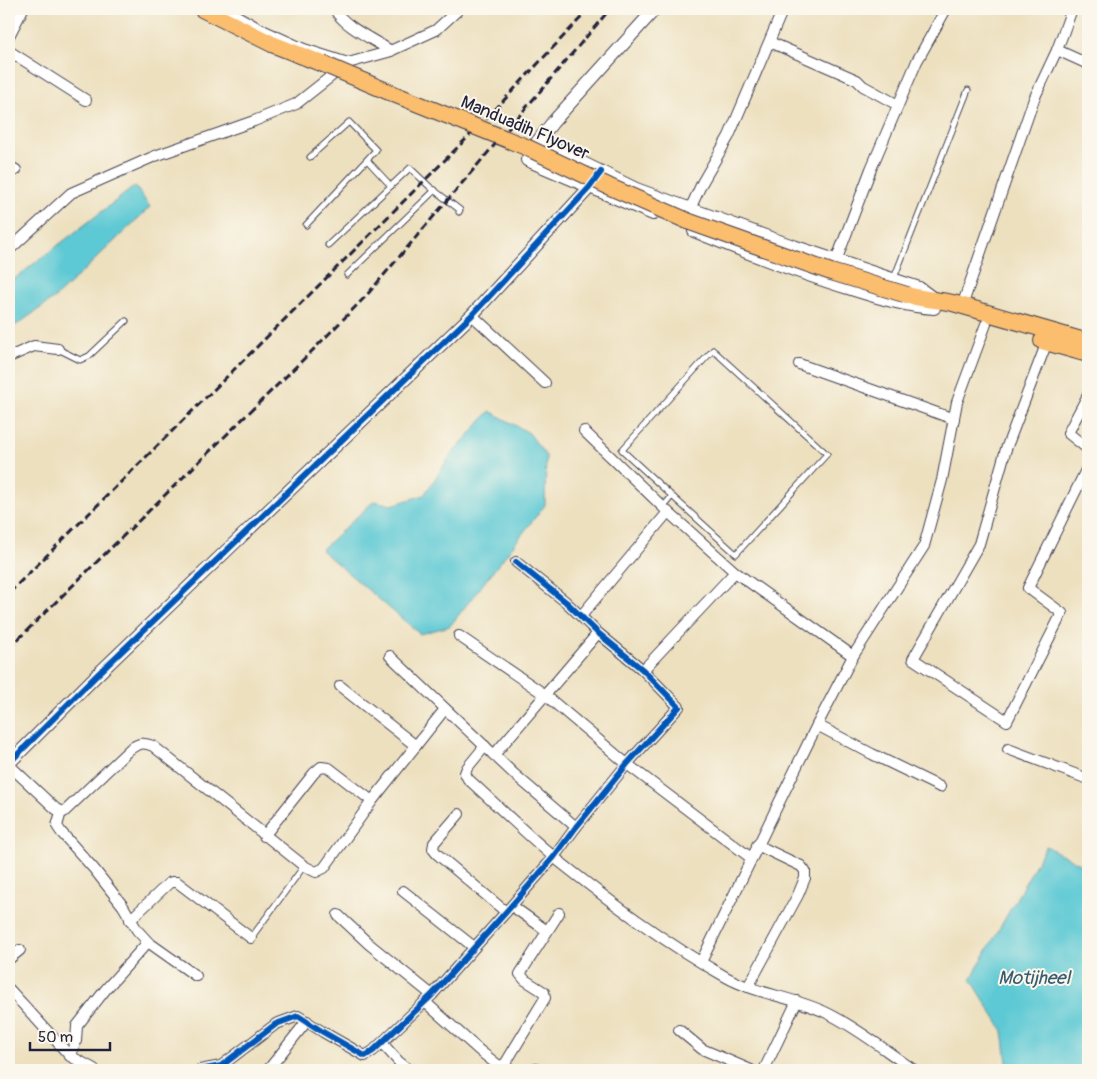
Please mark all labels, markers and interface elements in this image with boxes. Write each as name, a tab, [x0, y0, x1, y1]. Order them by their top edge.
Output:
street label: Manduadih Flyover	[457, 91, 593, 166]
water label: Motijheel	[998, 966, 1072, 990]
scale bar	[30, 1019, 110, 1051]
text: 50 m	[38, 1028, 73, 1047]

